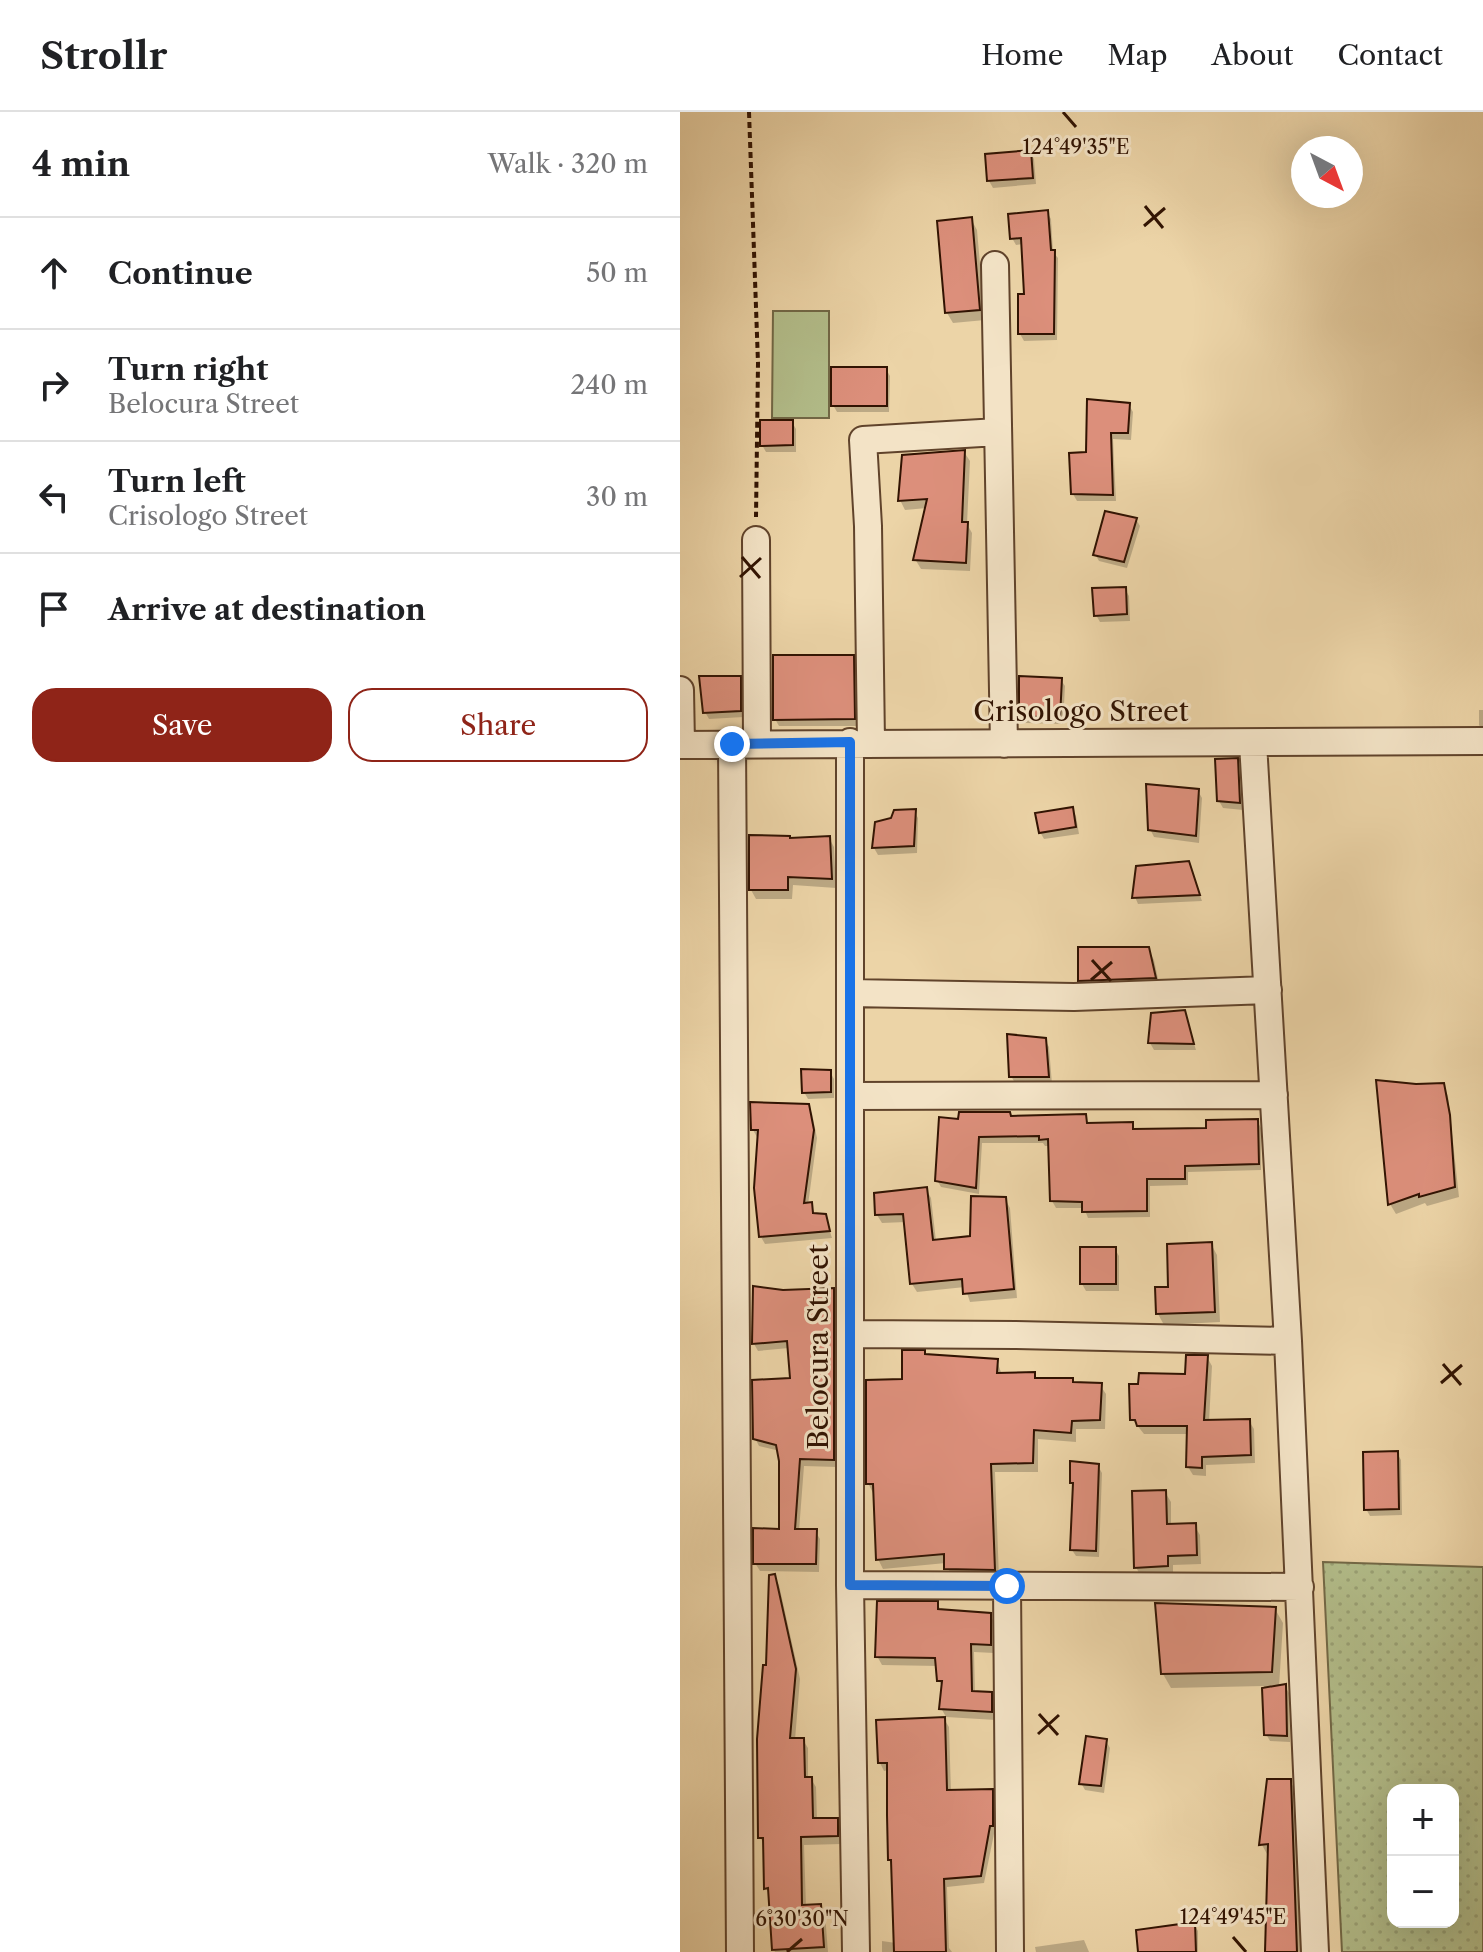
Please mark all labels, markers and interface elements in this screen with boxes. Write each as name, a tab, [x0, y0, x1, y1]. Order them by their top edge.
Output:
text: Strollr	[40, 32, 167, 79]
text: Home	[981, 38, 1063, 72]
text: Map	[1107, 38, 1167, 72]
text: About	[1211, 38, 1293, 72]
text: Contact	[1337, 38, 1443, 72]
text: 124°49'35"E	[1022, 135, 1130, 159]
north arrow	[1291, 136, 1363, 208]
text: 4 min	[32, 143, 130, 185]
text: Walk · 320 m	[488, 148, 648, 180]
icon: ahead	[32, 251, 76, 295]
text: Continue	[108, 255, 253, 292]
text: 50 m	[586, 257, 648, 289]
text: Turn right	[108, 351, 268, 388]
icon: right	[32, 363, 76, 407]
text: 240 m	[570, 369, 648, 401]
text: Belocura Street	[108, 388, 299, 420]
text: Turn left	[108, 463, 245, 500]
icon: left	[32, 475, 76, 519]
text: 30 m	[586, 481, 648, 513]
text: Crisologo Street	[108, 500, 308, 532]
icon: arrive	[32, 587, 76, 631]
text: Arrive at destination	[108, 591, 426, 628]
button: Save	[32, 688, 332, 762]
button: Share	[348, 688, 648, 762]
street label: Crisologo Street	[973, 694, 1189, 728]
route end	[714, 726, 750, 762]
street label: Belocura Street	[801, 1244, 835, 1450]
route start	[989, 1568, 1025, 1604]
map controls	[1387, 1784, 1459, 1928]
button: +	[1387, 1784, 1459, 1856]
button: −	[1387, 1856, 1459, 1928]
text: 124°49'45"E	[1180, 1905, 1286, 1929]
text: 6°30'30"N	[755, 1907, 849, 1931]

